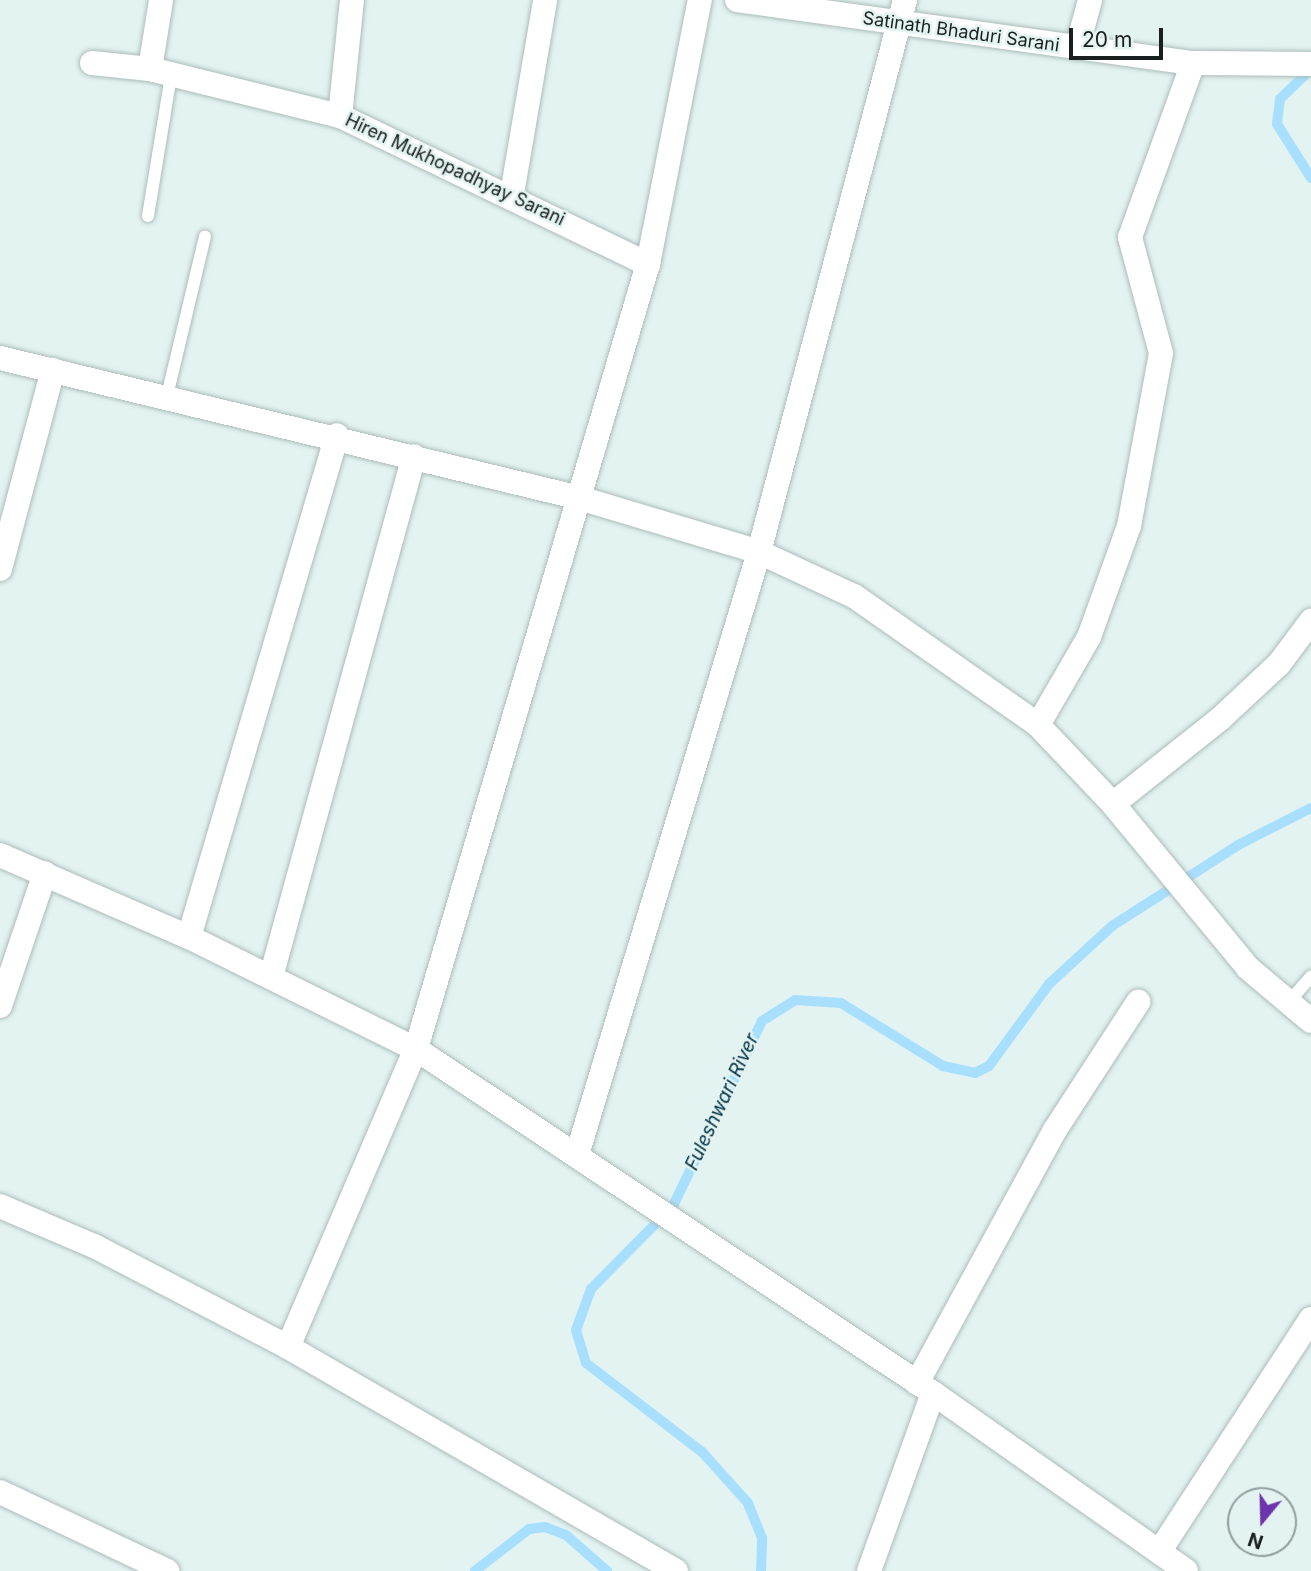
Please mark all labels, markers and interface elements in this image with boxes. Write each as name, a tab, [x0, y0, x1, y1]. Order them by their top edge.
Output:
street label: Satinath Bhaduri Sarani	[861, 7, 1061, 57]
scale bar	[1073, 14, 1168, 58]
text: 20 m	[1082, 27, 1132, 52]
street label: Hiren Mukhopadhyay Sarani	[342, 110, 568, 230]
water label: Fuleshwari River	[680, 1030, 764, 1174]
north arrow	[1227, 1487, 1297, 1557]
text: N	[1245, 1527, 1266, 1554]

